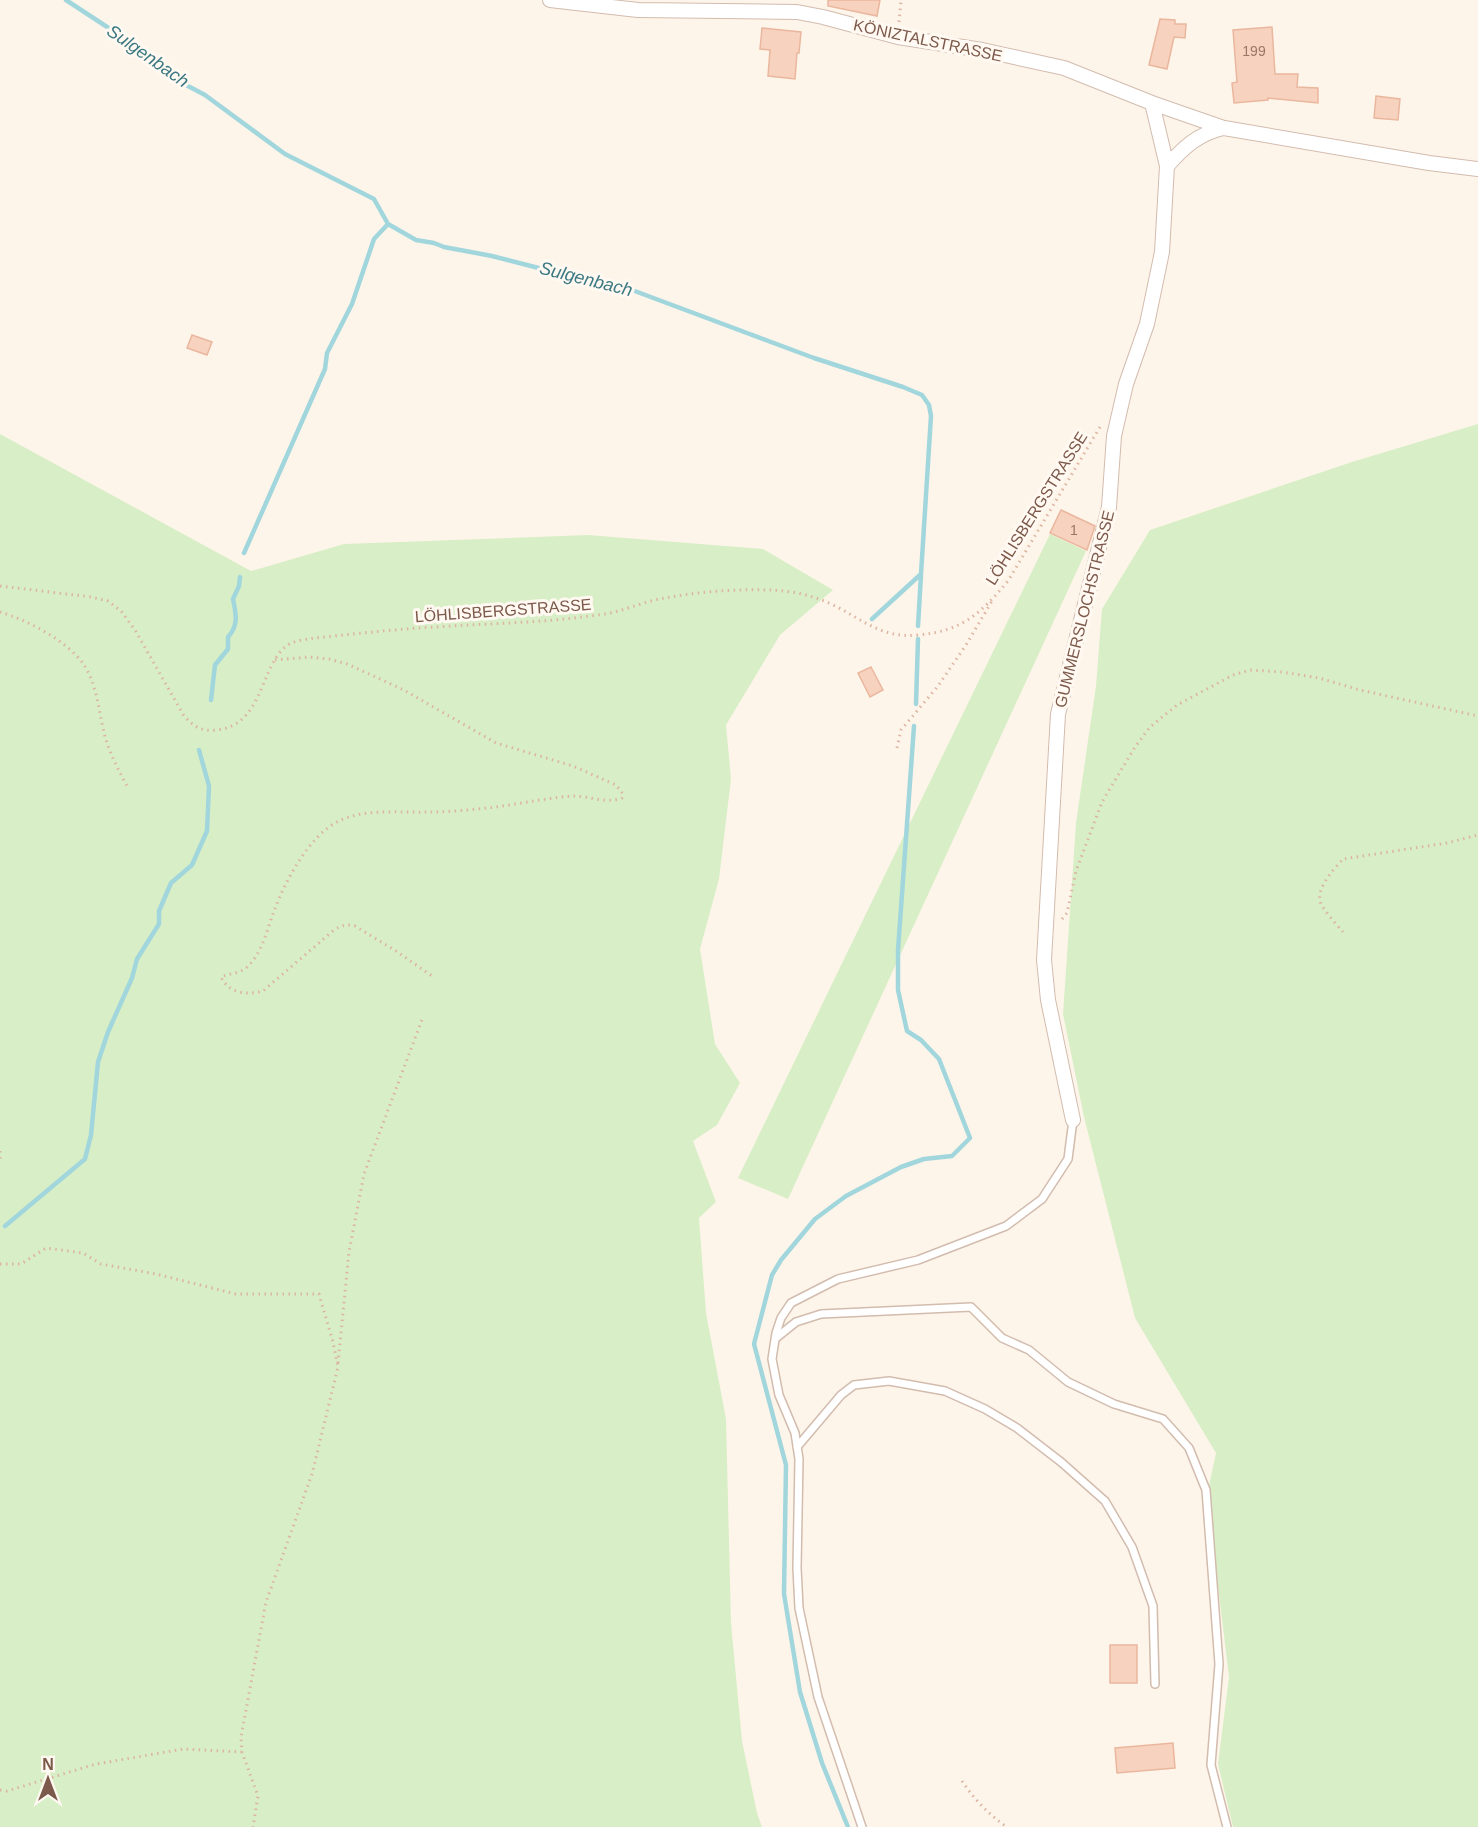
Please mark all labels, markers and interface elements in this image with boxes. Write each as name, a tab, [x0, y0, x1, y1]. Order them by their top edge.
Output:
street label: KÖNIZTALSTRASSE	[852, 16, 1004, 65]
water label: Sulgenbach	[103, 21, 193, 91]
house number: 199	[1242, 43, 1266, 59]
water label: Sulgenbach	[537, 258, 635, 300]
street label: LÖHLISBERGSTRASSE	[982, 429, 1091, 588]
street label: GUMMERSLOCHSTRASSE	[1052, 509, 1117, 710]
house number: 1	[1070, 522, 1078, 538]
street label: LÖHLISBERGSTRASSE	[414, 596, 592, 625]
north arrow	[18, 1749, 78, 1809]
text: N	[42, 1756, 54, 1773]

